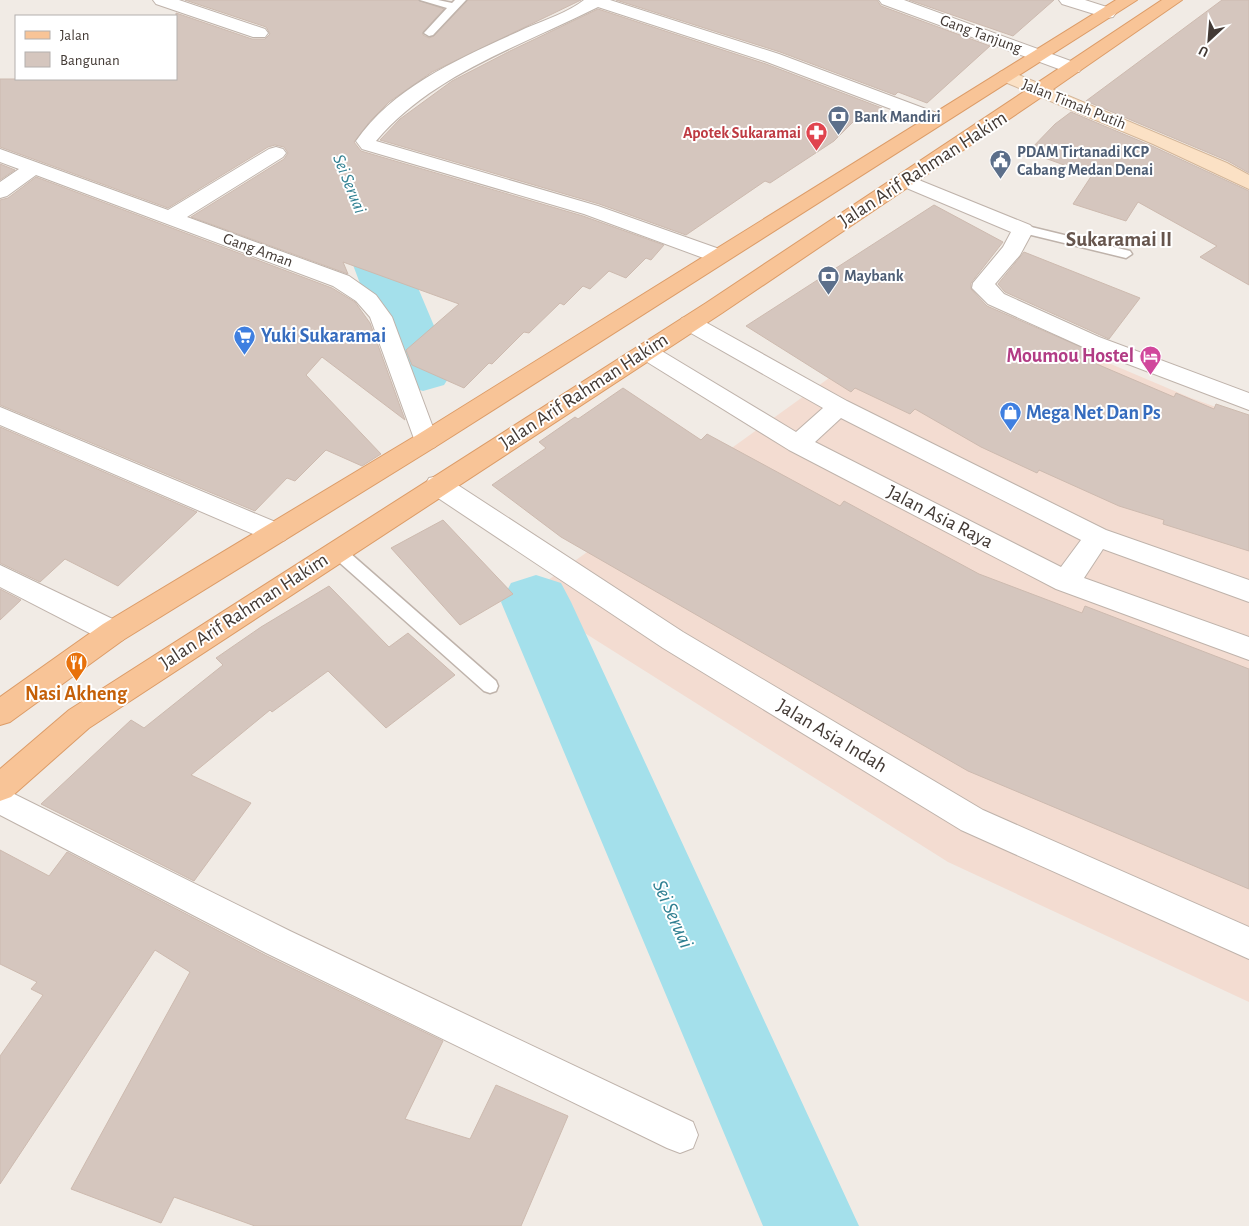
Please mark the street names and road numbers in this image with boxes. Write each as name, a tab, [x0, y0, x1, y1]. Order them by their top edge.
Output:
street label: Gang Tanjung	[938, 12, 1024, 57]
street label: Jalan Timah Putih	[1020, 76, 1128, 132]
street label: Jalan Arif Rahman Hakim	[835, 107, 1011, 231]
street label: Gang Aman	[221, 230, 295, 270]
street label: Jalan Arif Rahman Hakim	[496, 329, 672, 453]
street label: Jalan Asia Raya	[884, 482, 996, 552]
street label: Jalan Arif Rahman Hakim	[156, 549, 332, 673]
street label: Jalan Asia Indah	[774, 695, 890, 777]

